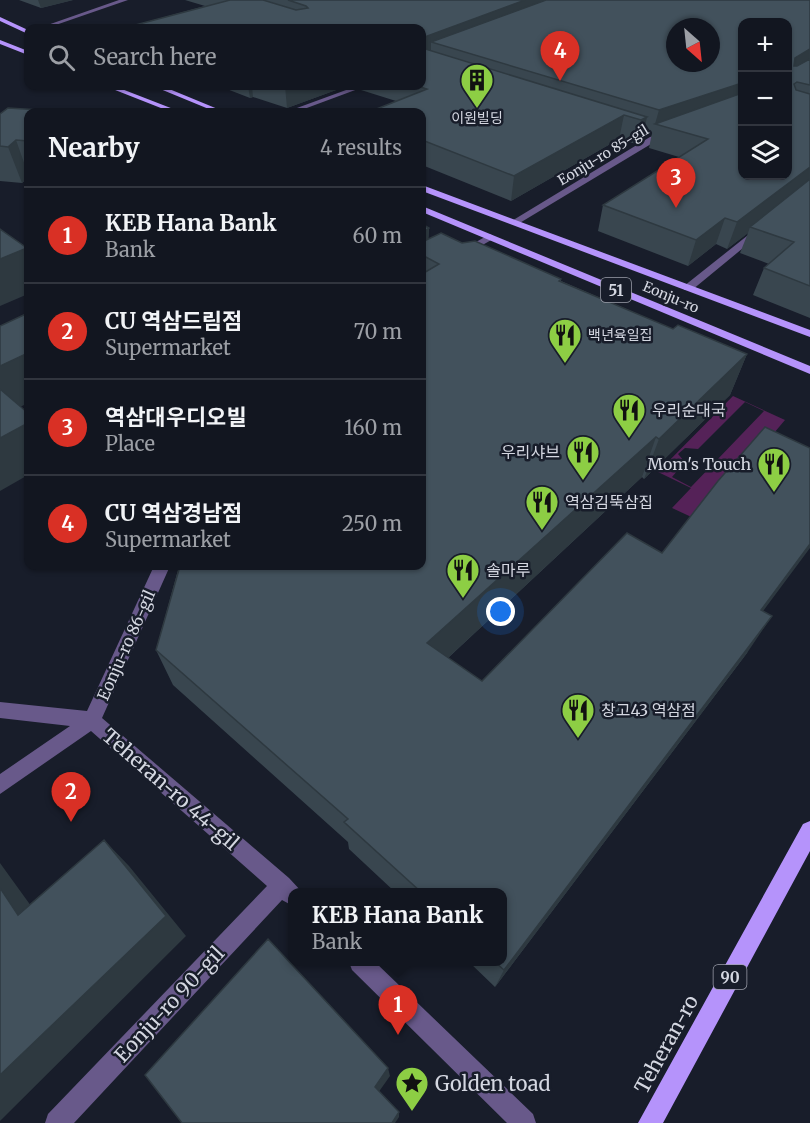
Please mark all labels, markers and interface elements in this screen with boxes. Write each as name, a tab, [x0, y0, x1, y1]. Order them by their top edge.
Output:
north arrow	[666, 18, 720, 72]
map controls	[738, 18, 792, 180]
button: +	[738, 18, 792, 72]
search box	[24, 24, 426, 90]
pin: 4	[540, 32, 580, 81]
icon: search	[45, 41, 78, 74]
text: Search here	[93, 43, 216, 71]
building icon: 이원빌딩	[459, 62, 495, 109]
button: −	[738, 72, 792, 126]
place label: 이원빌딩	[451, 109, 503, 127]
street label: Eonju-ro 85-gil	[554, 120, 652, 189]
button: layers	[738, 126, 792, 180]
text: Nearby	[48, 131, 140, 164]
text: 4 results	[320, 135, 402, 160]
pin: 3	[656, 158, 696, 208]
text: KEB Hana Bank	[105, 209, 276, 237]
text: 1	[63, 223, 72, 248]
text: 60 m	[352, 223, 402, 248]
text: Bank	[105, 237, 156, 262]
street label: Eonju-ro	[640, 277, 702, 317]
road number: 51	[601, 278, 631, 302]
text: CU 역삼드림점	[105, 307, 242, 335]
restaurant icon: 백년육일집	[547, 317, 583, 364]
text: 2	[62, 319, 73, 344]
text: 70 m	[354, 319, 402, 344]
place label: 백년육일집	[588, 326, 652, 344]
text: Supermarket	[105, 335, 231, 360]
restaurant icon: 우리순대국	[611, 392, 647, 439]
place label: 우리순대국	[652, 400, 726, 420]
text: 역삼대우디오빌	[105, 403, 247, 431]
text: 3	[62, 415, 73, 440]
text: 160 m	[344, 415, 402, 440]
text: Place	[105, 431, 155, 456]
restaurant icon: 우리샤브	[565, 434, 601, 481]
place label: 우리샤브	[501, 442, 560, 462]
restaurant icon: Mom's Touch	[756, 446, 792, 493]
place label: Mom's Touch	[647, 454, 751, 474]
restaurant icon: 역삼김뚝삼집	[524, 484, 560, 531]
place label: 역삼김뚝삼집	[565, 492, 653, 512]
text: CU 역삼경남점	[105, 499, 242, 527]
text: 4	[61, 511, 74, 536]
text: 250 m	[342, 511, 402, 536]
text: Supermarket	[105, 527, 231, 552]
restaurant icon: 솔마루	[445, 552, 481, 599]
place label: 솔마루	[486, 560, 530, 580]
street label: Eonju-ro 86-gil	[93, 587, 159, 703]
your location	[486, 597, 515, 626]
restaurant icon: 창고43 역삼점	[560, 692, 596, 739]
place label: 창고43 역삼점	[601, 700, 696, 720]
street label: Teheran-ro 44-gil	[98, 723, 244, 855]
pin: 2	[52, 772, 90, 822]
popup	[288, 888, 507, 966]
text: KEB Hana Bank	[312, 901, 483, 929]
text: Bank	[312, 929, 362, 954]
street label: Eonju-ro 90-gil	[109, 941, 229, 1067]
road number: 90	[714, 965, 746, 989]
pin: 1	[378, 986, 418, 1035]
street label: Teheran-ro	[629, 990, 703, 1098]
place icon: Golden toad	[394, 1065, 430, 1112]
place label: Golden toad	[435, 1071, 551, 1096]

